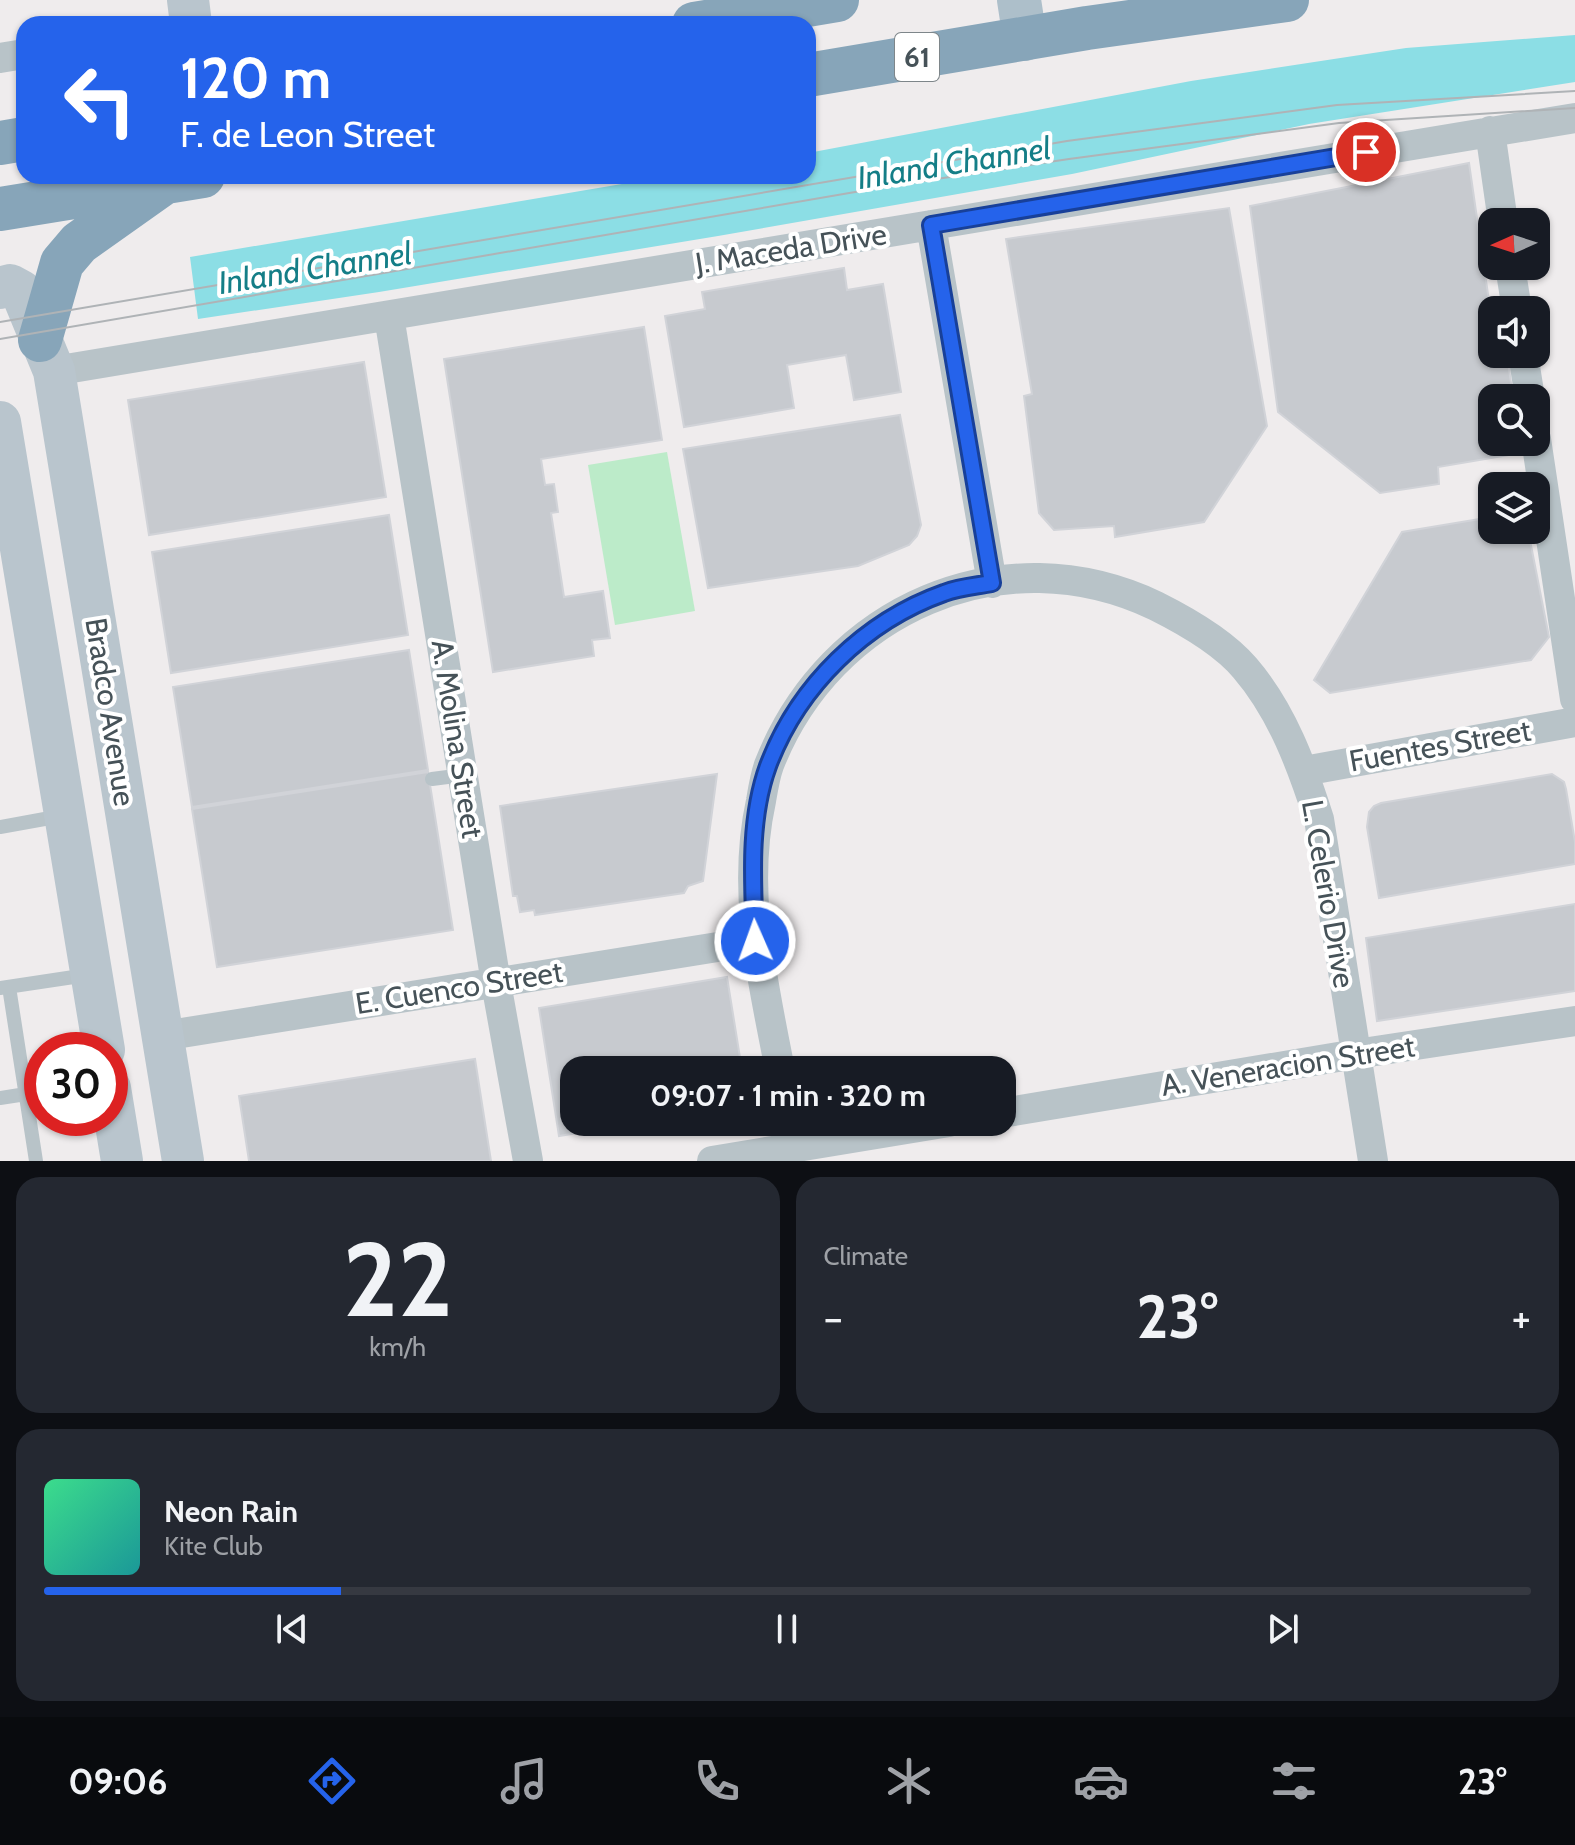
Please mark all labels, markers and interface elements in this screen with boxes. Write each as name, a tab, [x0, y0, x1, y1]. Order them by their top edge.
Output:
road number: 61	[895, 33, 939, 81]
text: 120 m	[180, 44, 331, 112]
icon: left	[48, 48, 152, 152]
text: F. de Leon Street	[180, 112, 435, 156]
pin	[1332, 118, 1400, 186]
water label: Inland Channel	[854, 128, 1054, 197]
icon: arrive	[1344, 130, 1388, 174]
north arrow	[1478, 208, 1550, 280]
map controls	[1478, 208, 1550, 544]
street label: J. Maceda Drive	[692, 215, 889, 282]
water label: Inland Channel	[215, 233, 415, 302]
button: sound	[1478, 296, 1550, 368]
button: search	[1478, 384, 1550, 456]
button: layers	[1478, 472, 1550, 544]
street label: Bradco Avenue	[77, 615, 144, 809]
street label: A. Molina Street	[424, 637, 491, 841]
street label: Fuentes Street	[1346, 711, 1534, 780]
street label: L. Celerio Drive	[1294, 797, 1363, 991]
position arrow	[713, 899, 797, 983]
street label: E. Cuenco Street	[353, 953, 565, 1022]
street label: A. Veneracion Street	[1158, 1027, 1417, 1104]
speed limit sign: 30	[24, 1032, 128, 1136]
text: 09:07 · 1 min · 320 m	[650, 1077, 926, 1114]
text: 22	[343, 1216, 453, 1342]
text: Climate	[824, 1240, 908, 1272]
text: 23°	[1137, 1280, 1218, 1353]
text: −	[824, 1291, 843, 1344]
text: +	[1512, 1291, 1531, 1344]
text: km/h	[369, 1331, 426, 1363]
text: Neon Rain	[164, 1493, 298, 1530]
text: Kite Club	[164, 1530, 263, 1562]
icon: previous	[270, 1607, 314, 1651]
icon: pause	[765, 1607, 809, 1651]
icon: next	[1261, 1607, 1305, 1651]
icon: directions	[304, 1753, 360, 1809]
icon: music	[496, 1753, 552, 1809]
icon: phone	[689, 1753, 745, 1809]
icon: climate	[881, 1753, 937, 1809]
icon: car	[1073, 1753, 1129, 1809]
icon: filters	[1266, 1753, 1322, 1809]
text: 09:06	[68, 1759, 167, 1803]
text: 23°	[1458, 1759, 1507, 1803]

